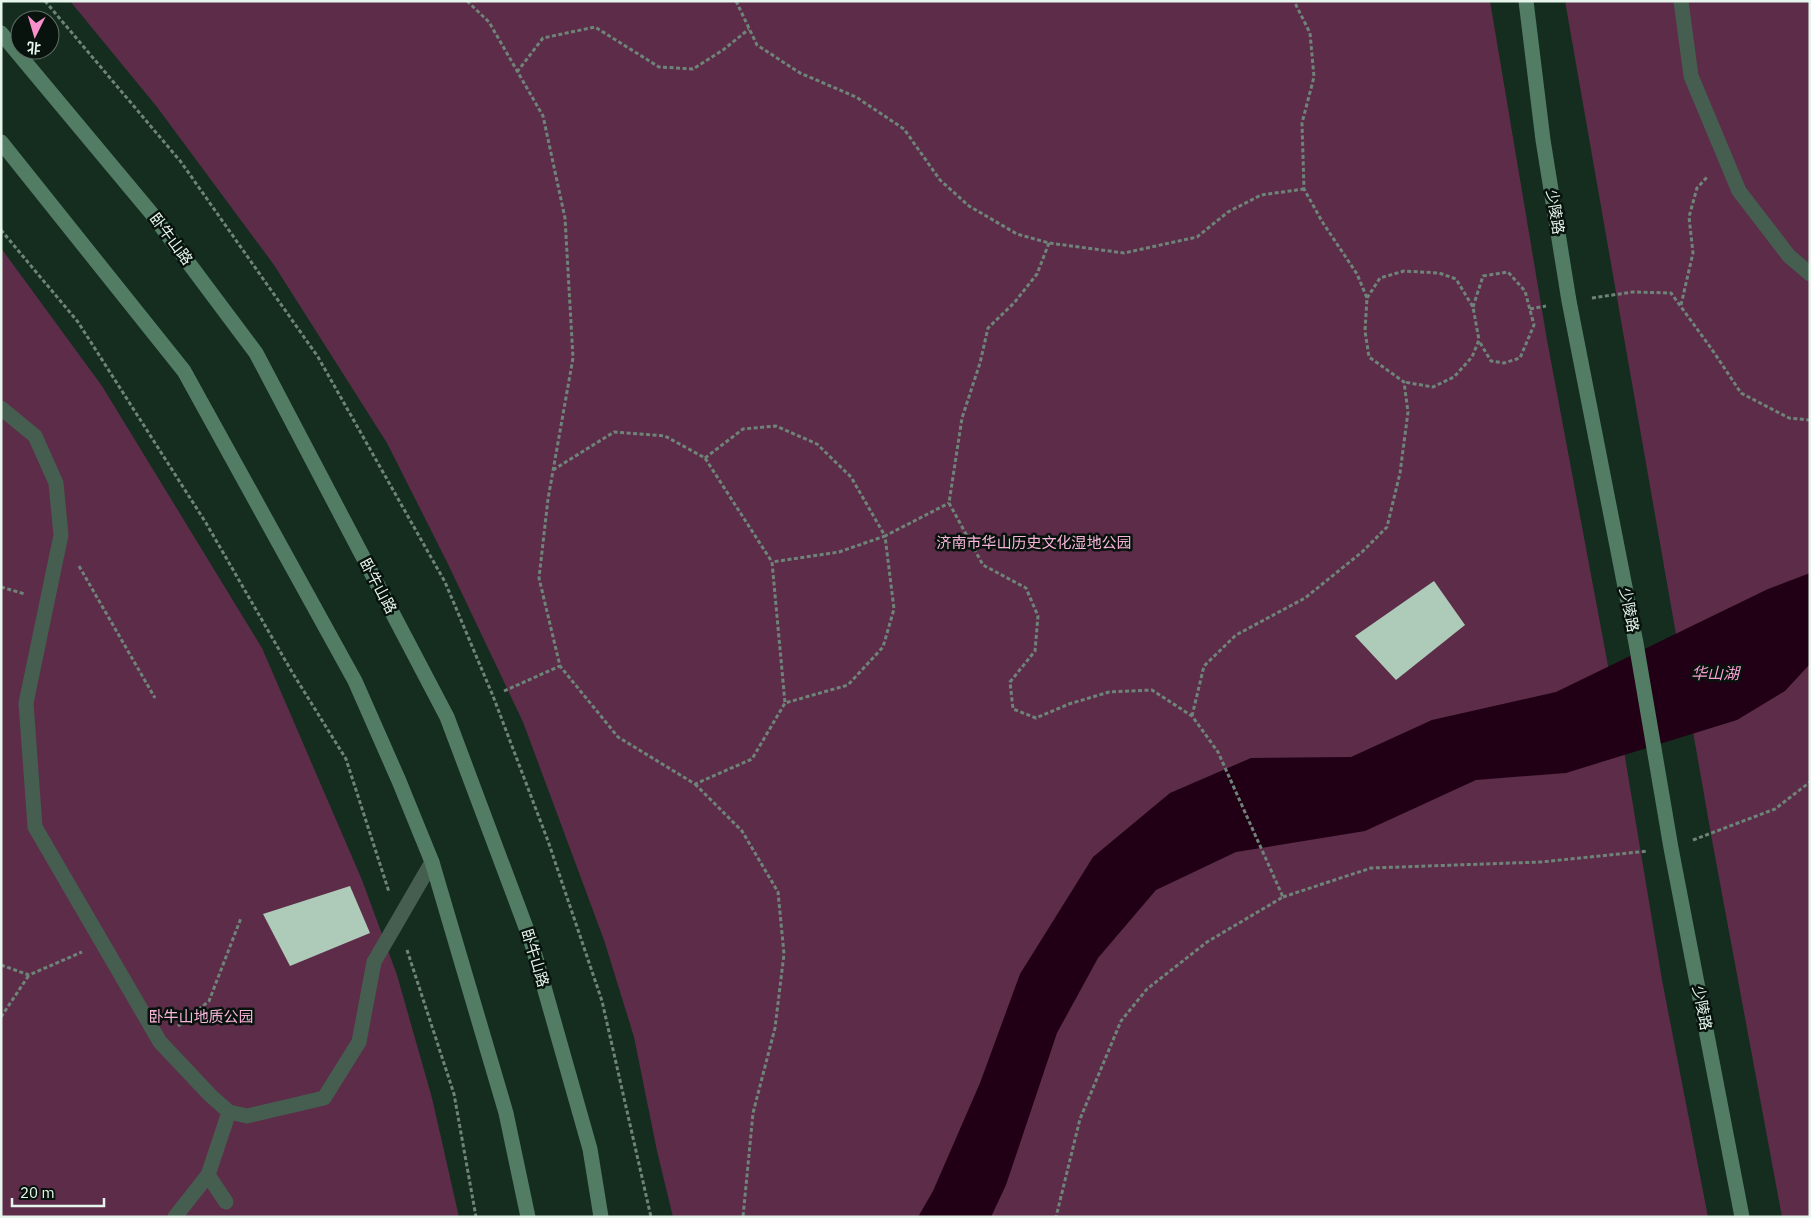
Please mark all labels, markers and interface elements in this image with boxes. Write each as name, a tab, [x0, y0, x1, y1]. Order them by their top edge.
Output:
north arrow	[10, 10, 60, 60]
text: 北	[26, 38, 42, 58]
street label: 少陵路	[1543, 188, 1568, 236]
street label: 卧牛山路	[146, 209, 197, 268]
park label: 济南市华山历史文化湿地公园	[936, 533, 1132, 552]
street label: 卧牛山路	[356, 555, 401, 617]
street label: 少陵路	[1616, 586, 1643, 634]
water label: 华山湖	[1691, 663, 1742, 683]
street label: 卧牛山路	[518, 926, 553, 989]
street label: 少陵路	[1689, 984, 1716, 1032]
park label: 卧牛山地质公园	[148, 1007, 254, 1026]
scale bar	[12, 1176, 105, 1208]
text: 20 m	[20, 1183, 55, 1202]

